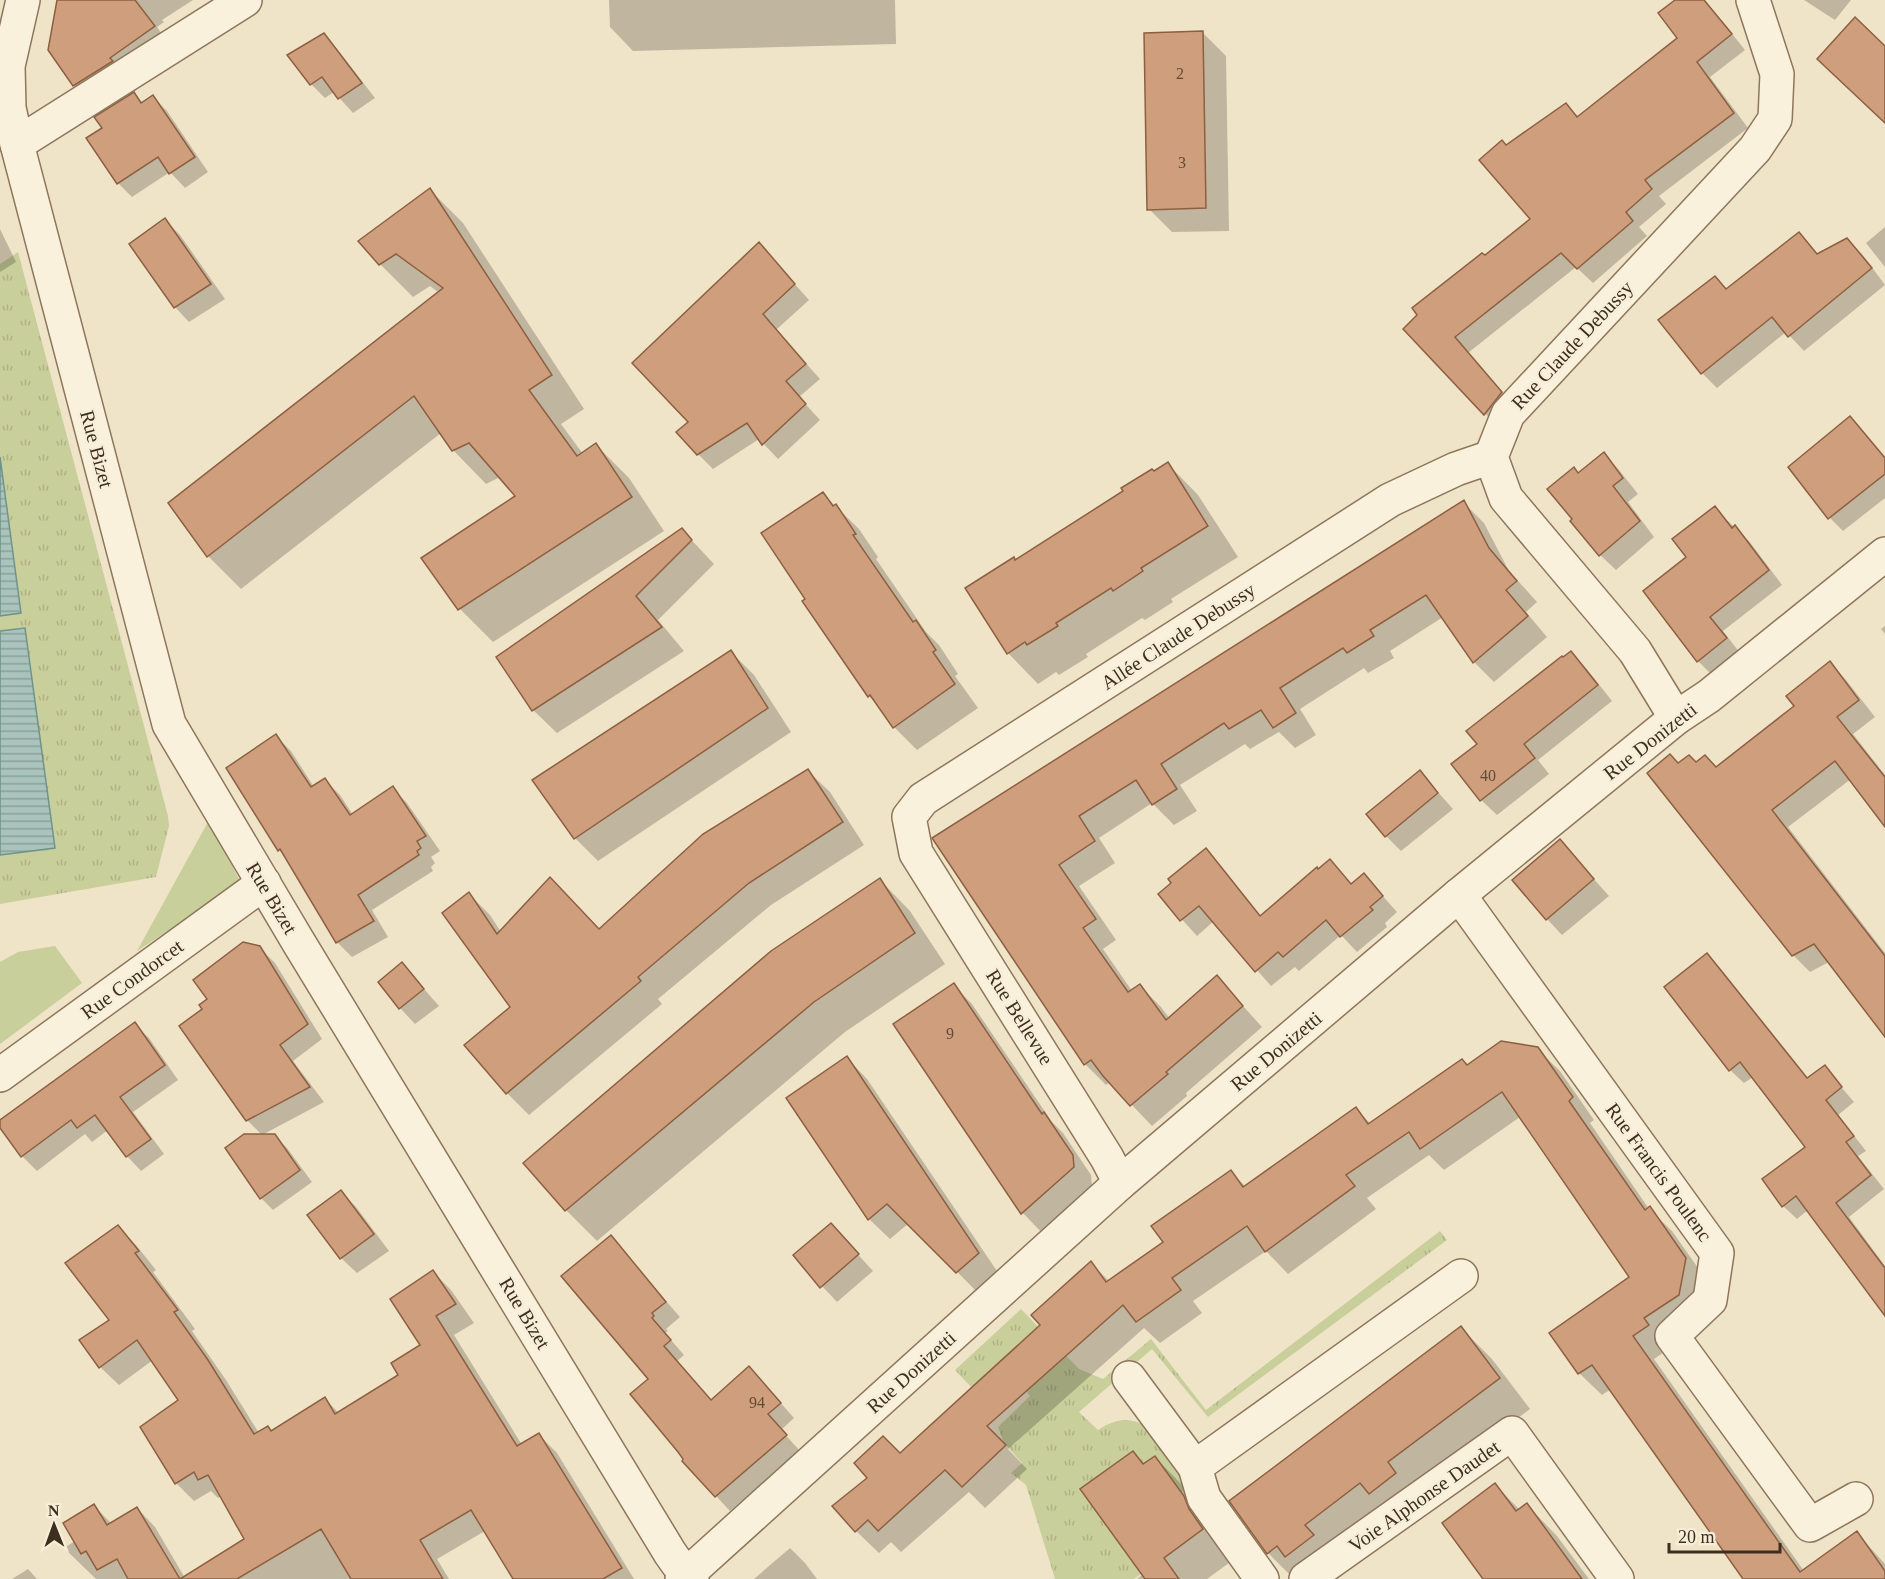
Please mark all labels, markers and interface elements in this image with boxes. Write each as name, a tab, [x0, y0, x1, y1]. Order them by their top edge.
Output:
house number: 2	[1176, 65, 1184, 82]
house number: 3	[1178, 154, 1186, 171]
street label: Rue Claude Debussy	[1507, 276, 1638, 415]
street label: Rue Bizet	[76, 408, 118, 491]
street label: Allée Claude Debussy	[1097, 578, 1260, 695]
street label: Rue Donizetti	[1599, 698, 1701, 784]
house number: 40	[1480, 767, 1496, 784]
street label: Rue Bizet	[242, 858, 302, 938]
street label: Rue Condorcet	[77, 934, 188, 1023]
street label: Rue Bellevue	[982, 965, 1058, 1069]
street label: Rue Donizetti	[1226, 1006, 1326, 1095]
house number: 9	[946, 1025, 954, 1042]
street label: Rue Francis Poulenc	[1601, 1099, 1717, 1246]
street label: Rue Bizet	[495, 1273, 555, 1353]
street label: Rue Donizetti	[862, 1326, 960, 1418]
house number: 94	[749, 1394, 765, 1411]
street label: Voie Alphonse Daudet	[1344, 1435, 1505, 1557]
north arrow	[24, 1495, 84, 1555]
text: N	[48, 1502, 60, 1519]
scale bar	[1669, 1516, 1780, 1554]
text: 20 m	[1678, 1527, 1715, 1547]

